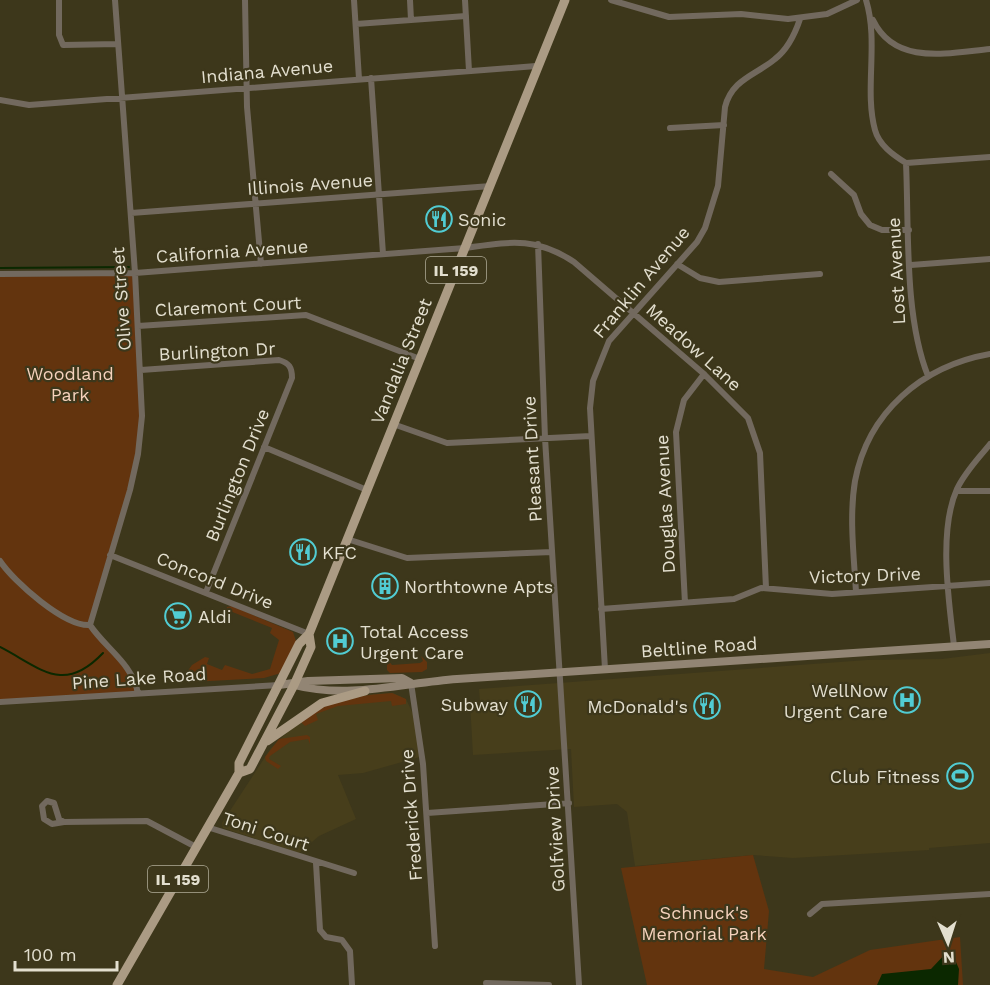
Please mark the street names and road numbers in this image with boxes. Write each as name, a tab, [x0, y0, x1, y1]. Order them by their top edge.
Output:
street label: Indiana Avenue	[200, 55, 334, 87]
street label: Illinois Avenue	[246, 169, 374, 199]
street label: Lost Avenue	[883, 217, 909, 325]
street label: Franklin Avenue	[588, 222, 694, 342]
street label: California Avenue	[155, 235, 309, 267]
street label: Olive Street	[107, 246, 135, 352]
road number: IL 159	[426, 257, 486, 283]
street label: Claremont Court	[154, 292, 302, 320]
street label: Vandalia Street	[366, 295, 436, 427]
street label: Meadow Lane	[642, 299, 746, 395]
street label: Burlington Dr	[158, 337, 276, 365]
street label: Pleasant Drive	[518, 395, 546, 523]
street label: Burlington Drive	[201, 405, 273, 545]
street label: Douglas Avenue	[651, 434, 679, 574]
street label: Concord Drive	[153, 547, 277, 613]
street label: Victory Drive	[809, 563, 921, 587]
street label: Beltline Road	[640, 632, 758, 662]
street label: Pine Lake Road	[71, 663, 207, 693]
street label: Frederick Drive	[396, 748, 426, 882]
street label: Golfview Drive	[541, 765, 569, 893]
street label: Toni Court	[220, 807, 313, 855]
road number: IL 159	[148, 866, 208, 892]

